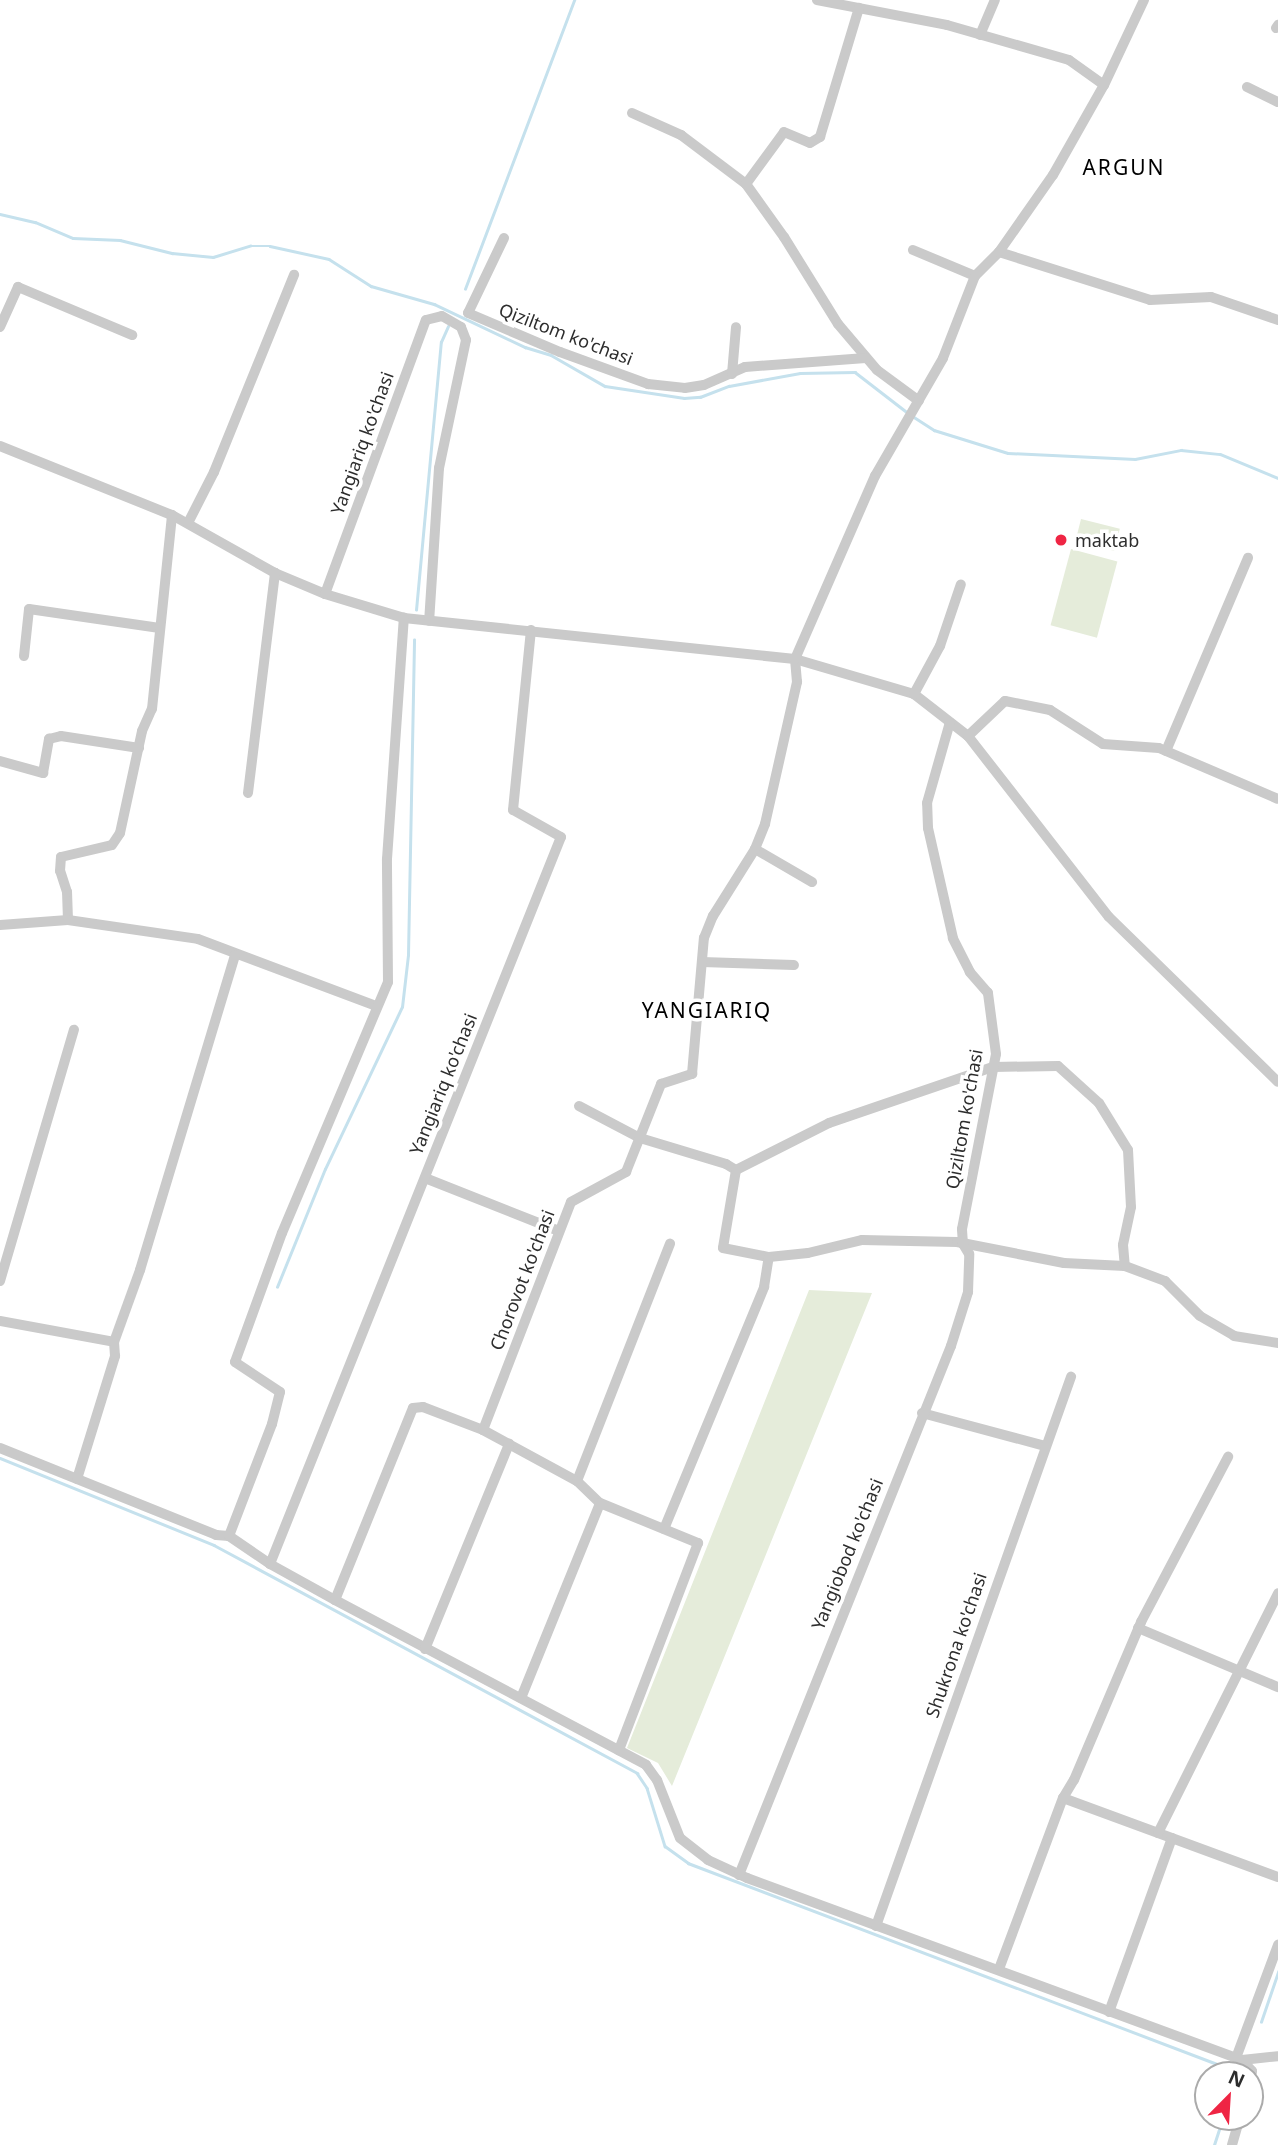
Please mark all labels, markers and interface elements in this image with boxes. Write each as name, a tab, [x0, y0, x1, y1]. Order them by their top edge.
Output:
district label: ARGUN	[1083, 154, 1165, 180]
street label: Qiziltom ko'chasi	[496, 299, 636, 369]
street label: Yangiariq ko'chasi	[326, 369, 398, 517]
place label: maktab	[1075, 529, 1139, 551]
marker: maktab	[1053, 532, 1069, 548]
district label: YANGIARIQ	[643, 997, 771, 1023]
street label: Yangiariq ko'chasi	[405, 1010, 481, 1158]
street label: Qiziltom ko'chasi	[941, 1047, 987, 1191]
street label: Chorovot ko'chasi	[485, 1207, 559, 1353]
street label: Yangiobod ko'chasi	[807, 1475, 887, 1633]
street label: Shukrona ko'chasi	[921, 1570, 991, 1720]
north arrow	[1194, 2061, 1264, 2131]
text: N	[1224, 2064, 1249, 2094]

